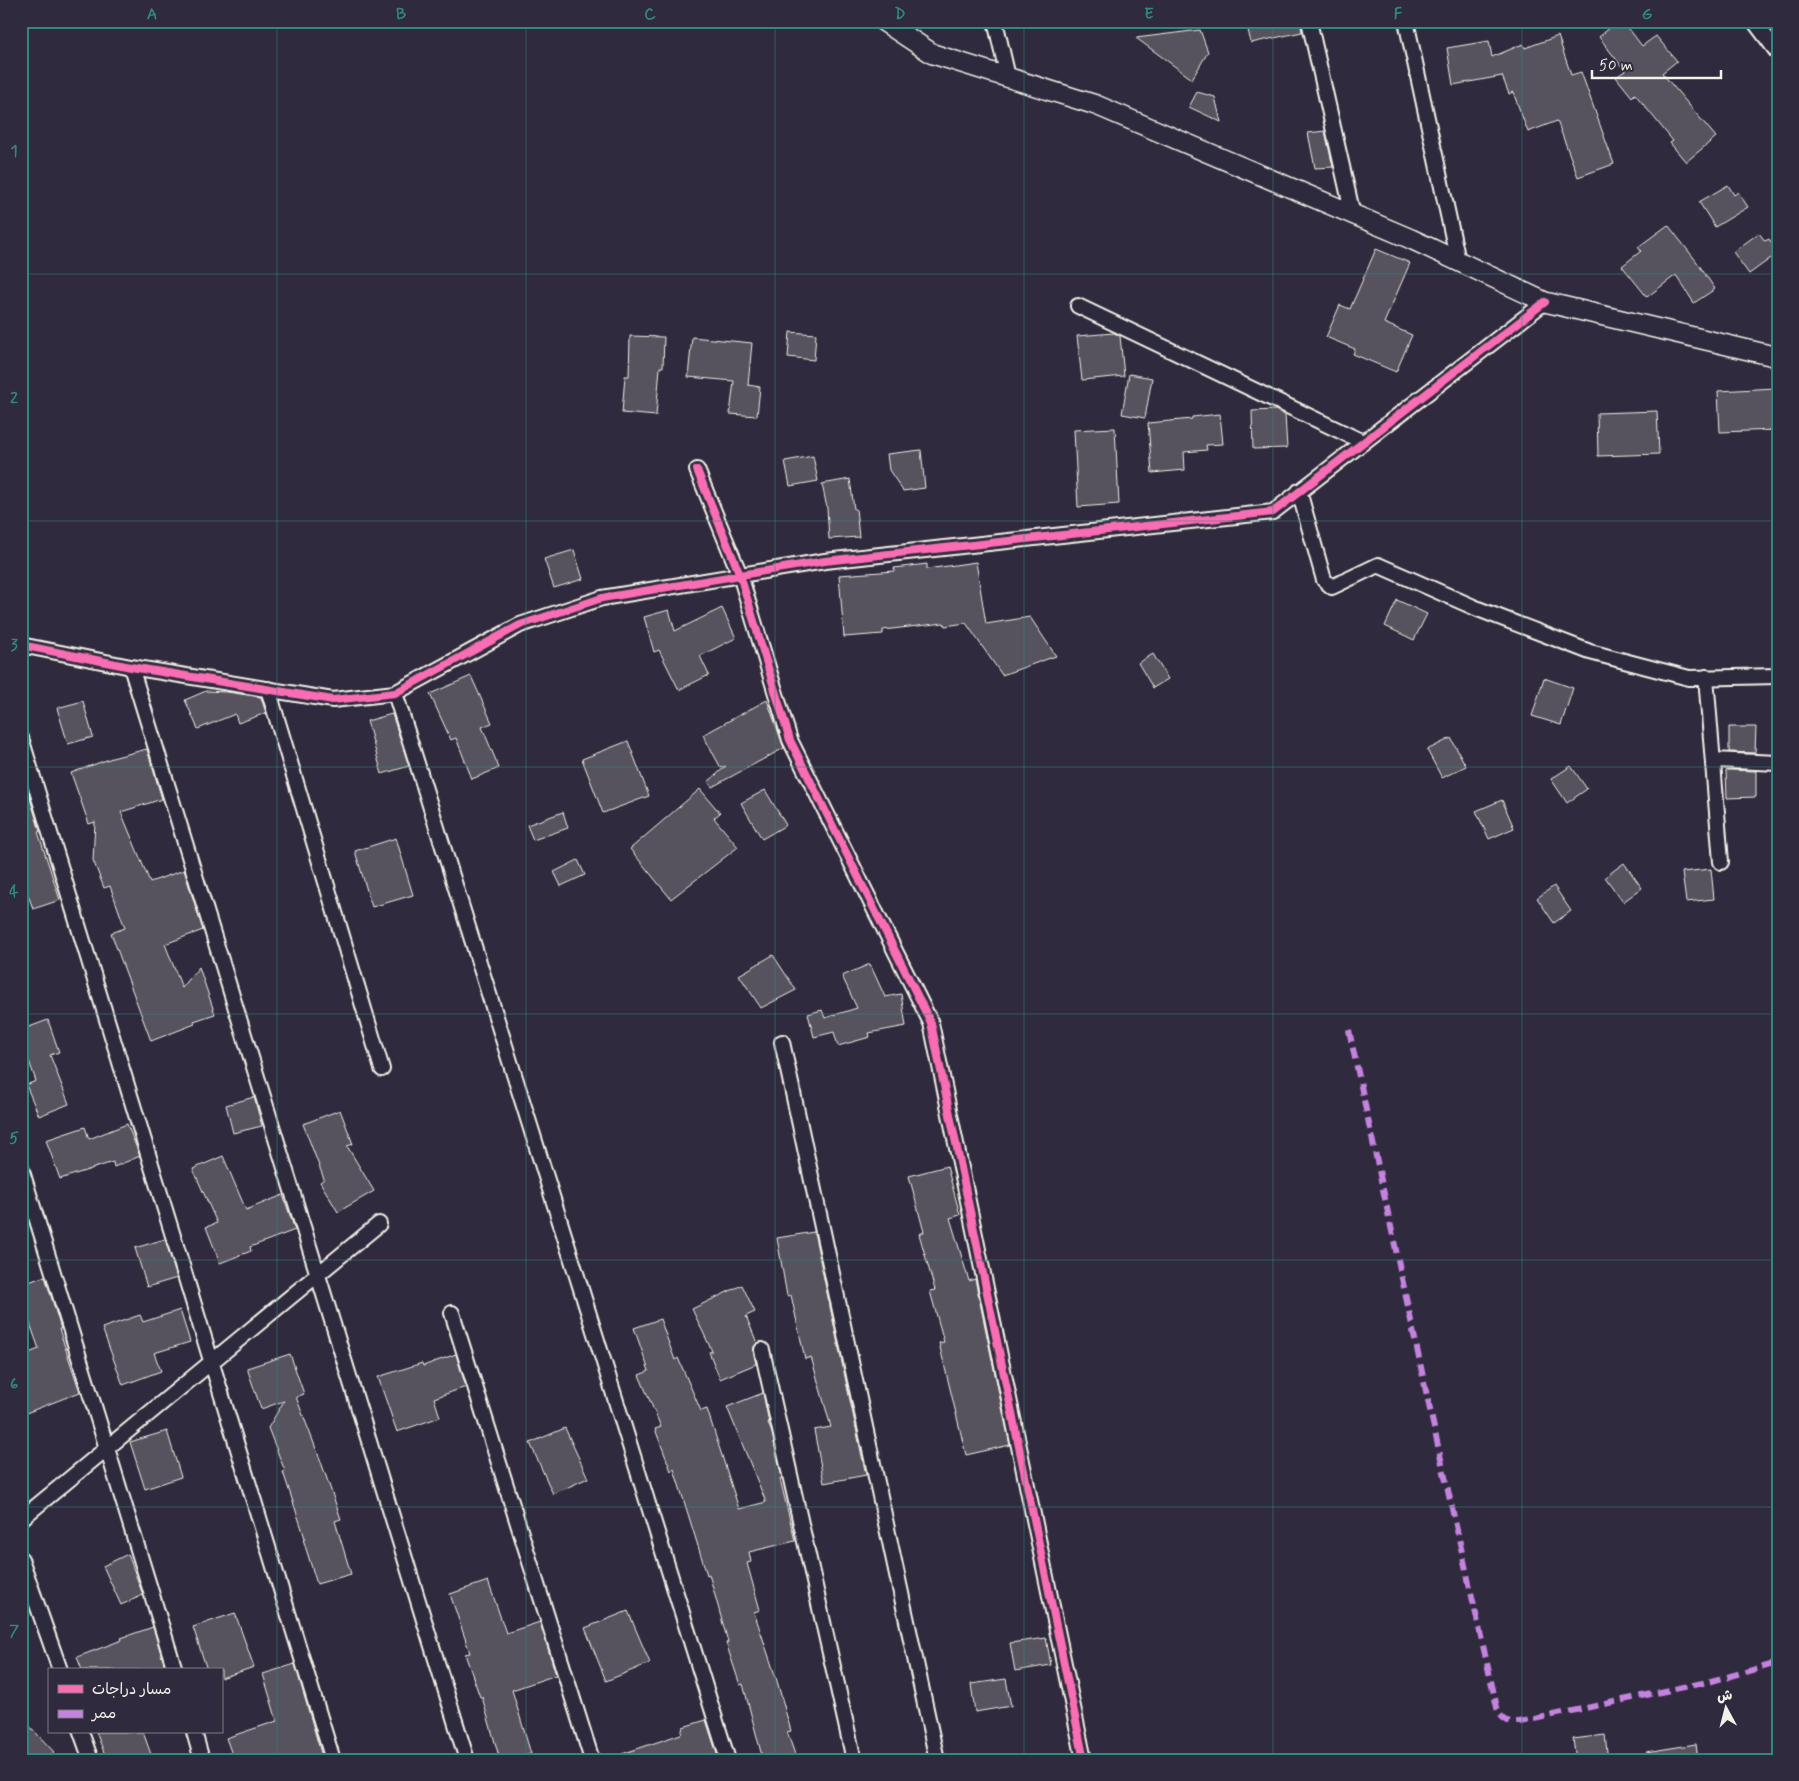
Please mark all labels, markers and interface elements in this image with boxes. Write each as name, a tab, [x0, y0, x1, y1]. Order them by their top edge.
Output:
text: A	[147, 4, 157, 25]
text: B	[396, 4, 406, 25]
text: C	[644, 4, 656, 25]
text: D	[894, 4, 906, 25]
text: E	[1144, 4, 1154, 25]
text: F	[1394, 4, 1403, 25]
text: G	[1642, 4, 1653, 25]
scale bar	[1592, 48, 1720, 80]
text: 50 m	[1599, 56, 1633, 76]
text: 1	[10, 141, 18, 162]
text: 2	[10, 388, 18, 409]
text: 3	[10, 635, 18, 656]
text: 4	[9, 881, 19, 902]
text: 5	[9, 1128, 19, 1149]
text: 6	[10, 1374, 18, 1395]
text: 7	[9, 1621, 19, 1642]
legend	[48, 1668, 222, 1734]
text: مسار دراجات	[92, 1680, 171, 1700]
north arrow	[1702, 1684, 1752, 1734]
text: ش	[1716, 1686, 1733, 1706]
text: ممر	[90, 1704, 116, 1724]

